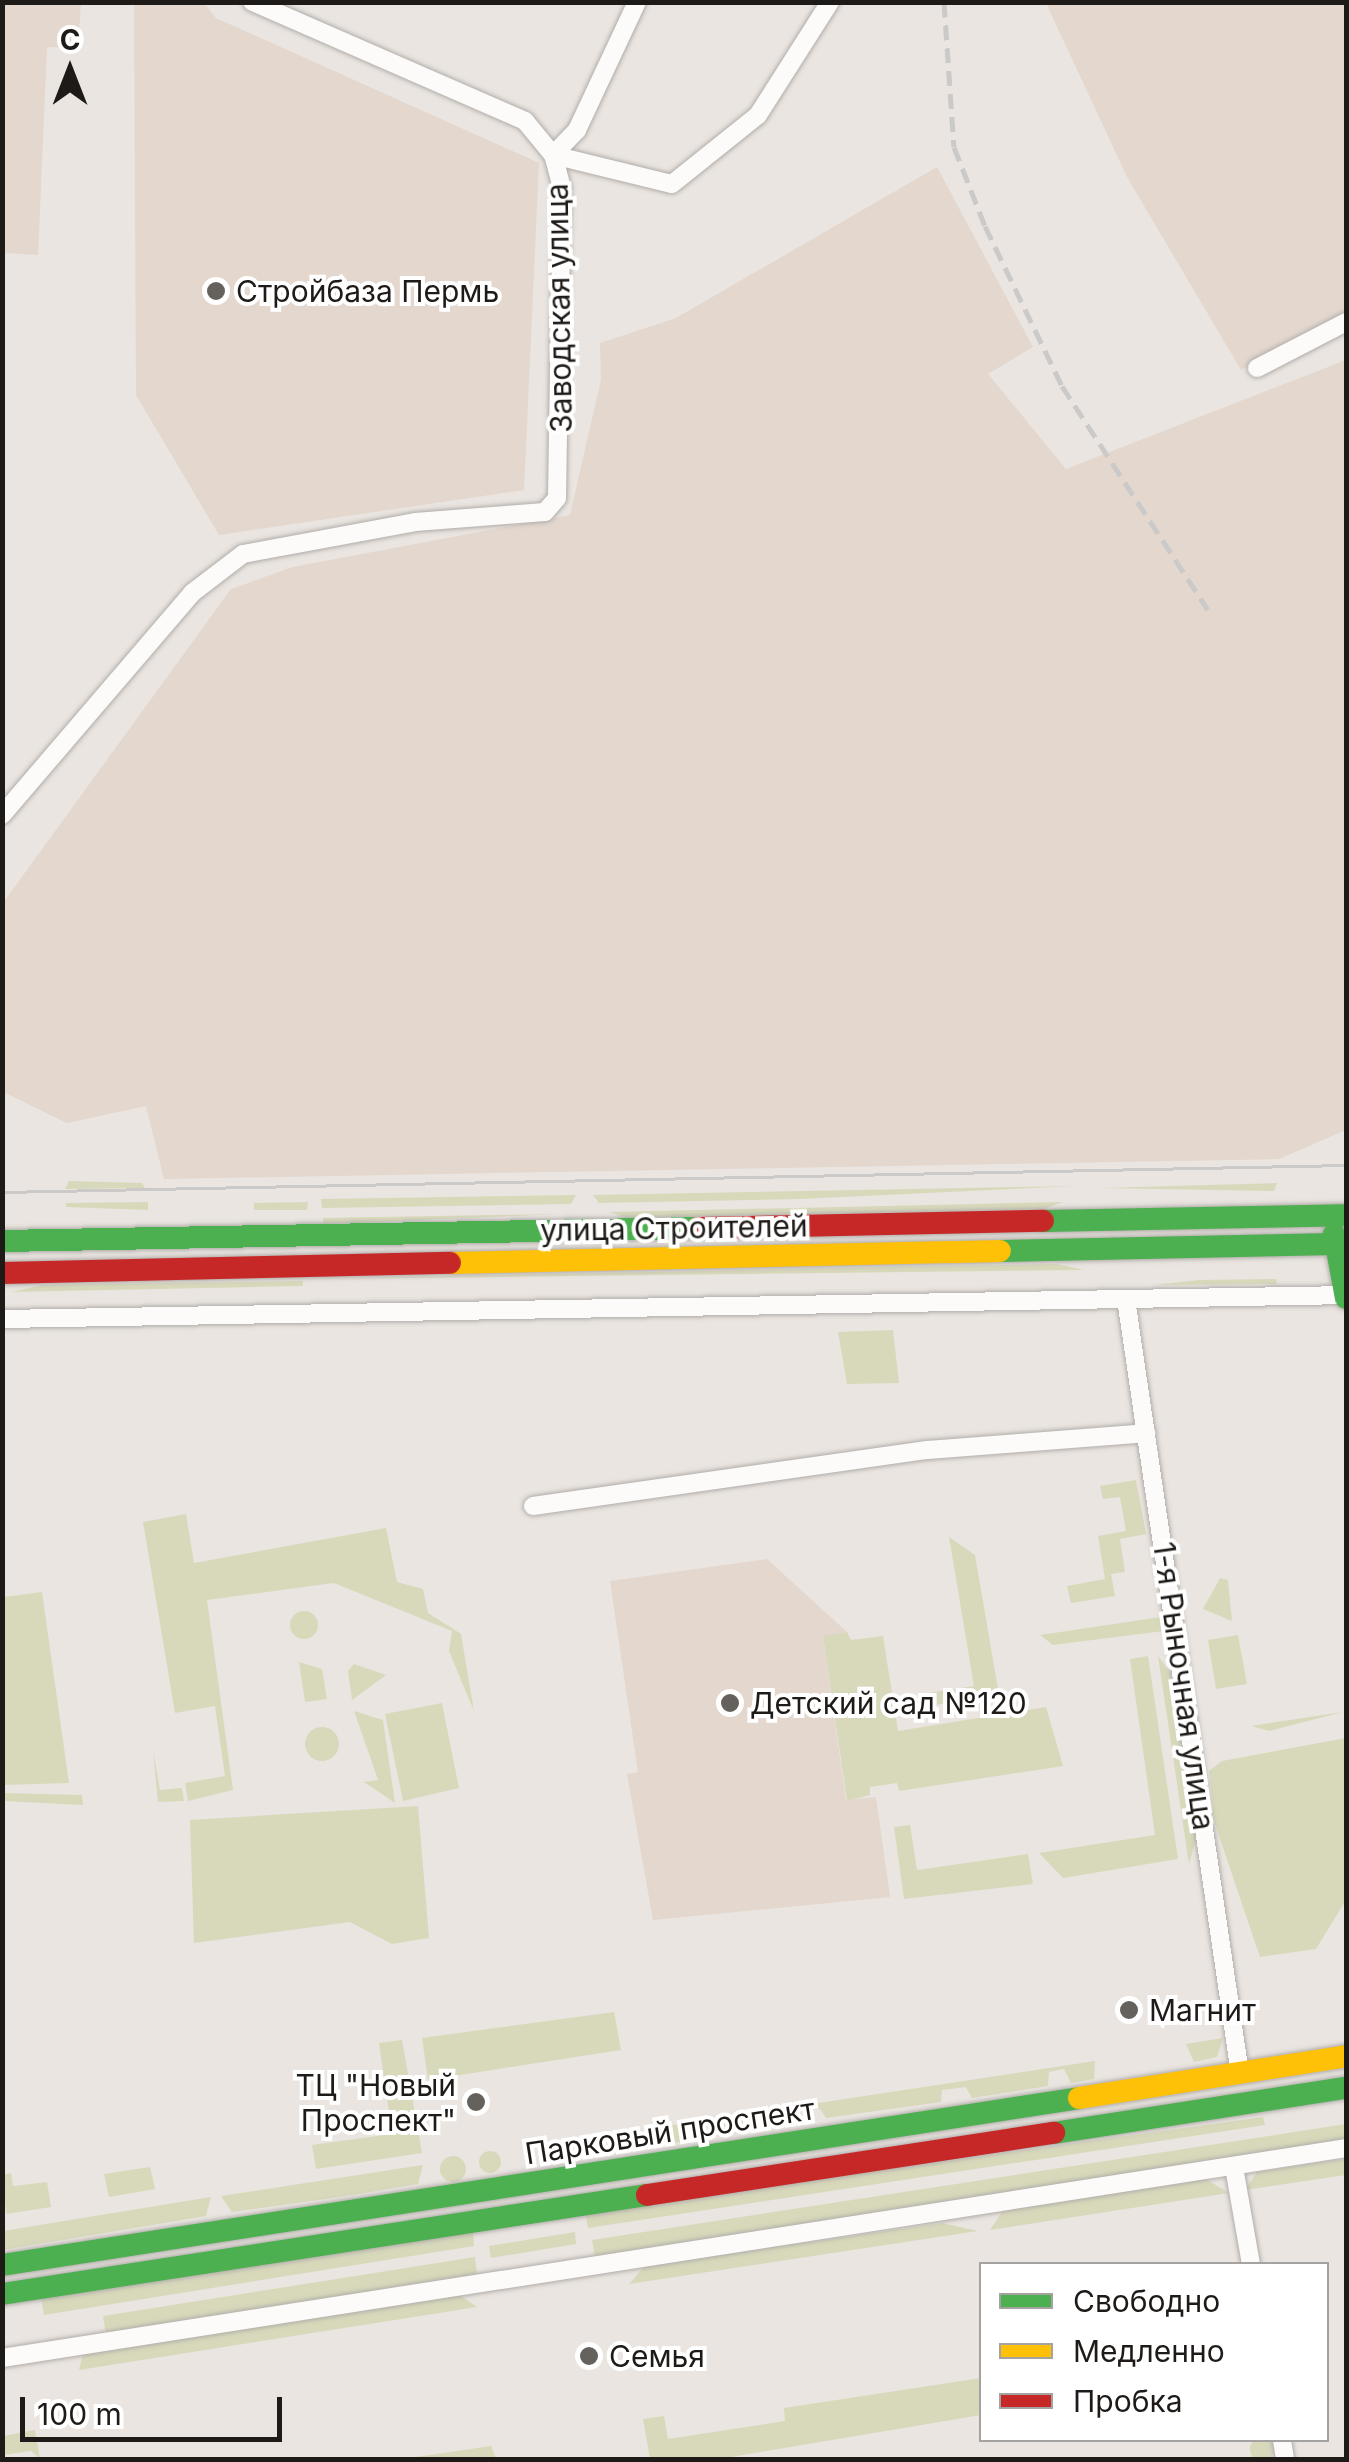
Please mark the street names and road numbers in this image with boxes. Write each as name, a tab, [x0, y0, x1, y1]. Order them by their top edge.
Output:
street label: Заводская улица	[539, 183, 579, 433]
street label: улица Строителей	[540, 1208, 808, 1248]
street label: 1-я Рыночная улица	[1146, 1540, 1222, 1832]
street label: Парковый проспект	[523, 2090, 817, 2172]

